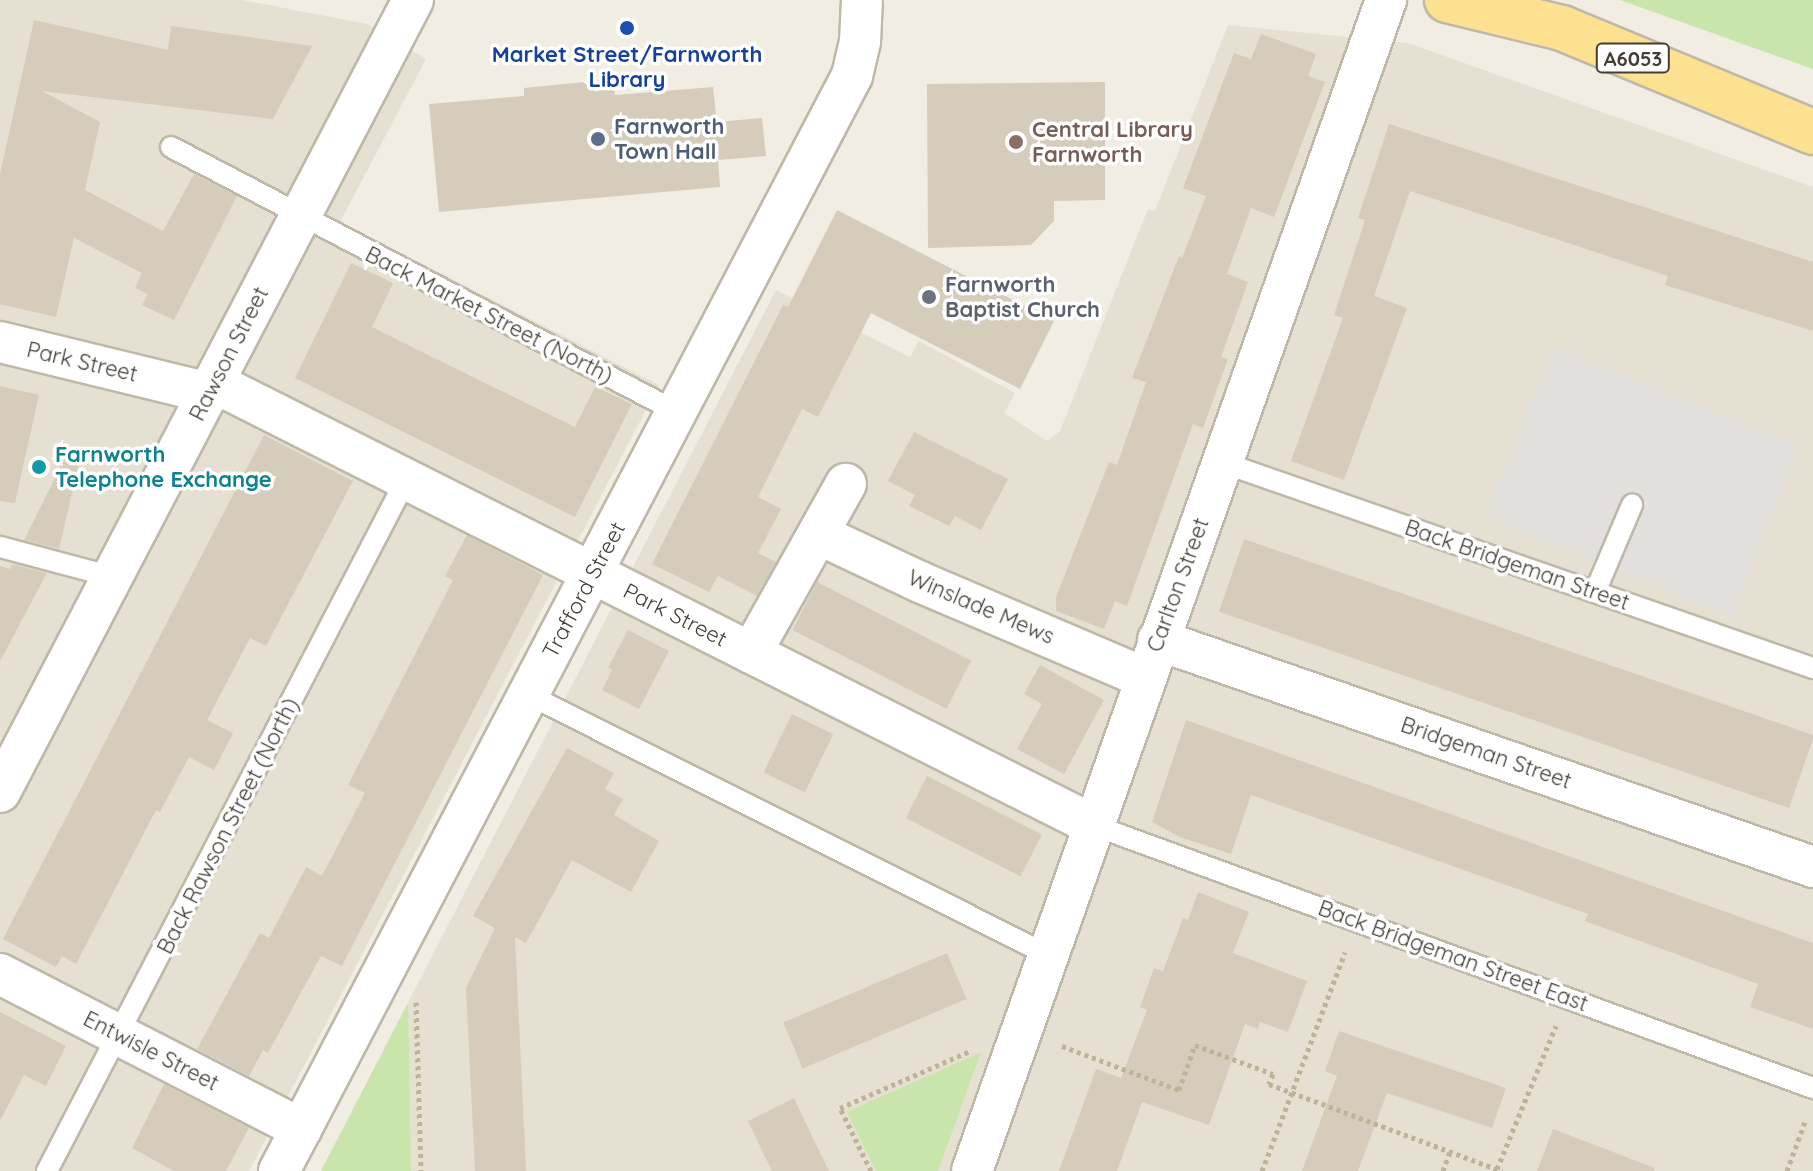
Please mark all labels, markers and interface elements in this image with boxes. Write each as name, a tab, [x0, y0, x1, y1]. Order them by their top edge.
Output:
marker: Market Street/Farnworth Library	[618, 19, 636, 37]
place label: Market Street/Farnworth Library	[492, 41, 762, 92]
road number: A6053	[1595, 42, 1671, 74]
place label: Farnworth Town Hall	[614, 113, 724, 164]
place label: Central Library Farnworth	[1032, 116, 1193, 168]
marker: Farnworth Town Hall	[589, 130, 607, 148]
marker: Central Library Farnworth	[1007, 133, 1025, 151]
street label: Back Market Street (North)	[361, 241, 617, 389]
place label: Farnworth Baptist Church	[945, 271, 1100, 322]
street label: Rawson Street	[184, 283, 274, 425]
marker: Farnworth Baptist Church	[920, 288, 938, 306]
street label: Park Street	[24, 336, 140, 388]
place label: Farnworth Telephone Exchange	[55, 441, 272, 492]
marker: Farnworth Telephone Exchange	[30, 458, 48, 476]
street label: Carlton Street	[1142, 514, 1214, 656]
street label: Back Bridgeman Street	[1401, 514, 1633, 616]
street label: Trafford Street	[537, 518, 631, 662]
street label: Winslade Mews	[904, 564, 1058, 650]
street label: Park Street	[619, 578, 731, 652]
street label: Back Rawson Street (North)	[152, 694, 304, 958]
street label: Bridgeman Street	[1397, 711, 1575, 795]
street label: Back Bridgeman Street East	[1314, 895, 1592, 1017]
street label: Entwisle Street	[79, 1006, 223, 1096]

